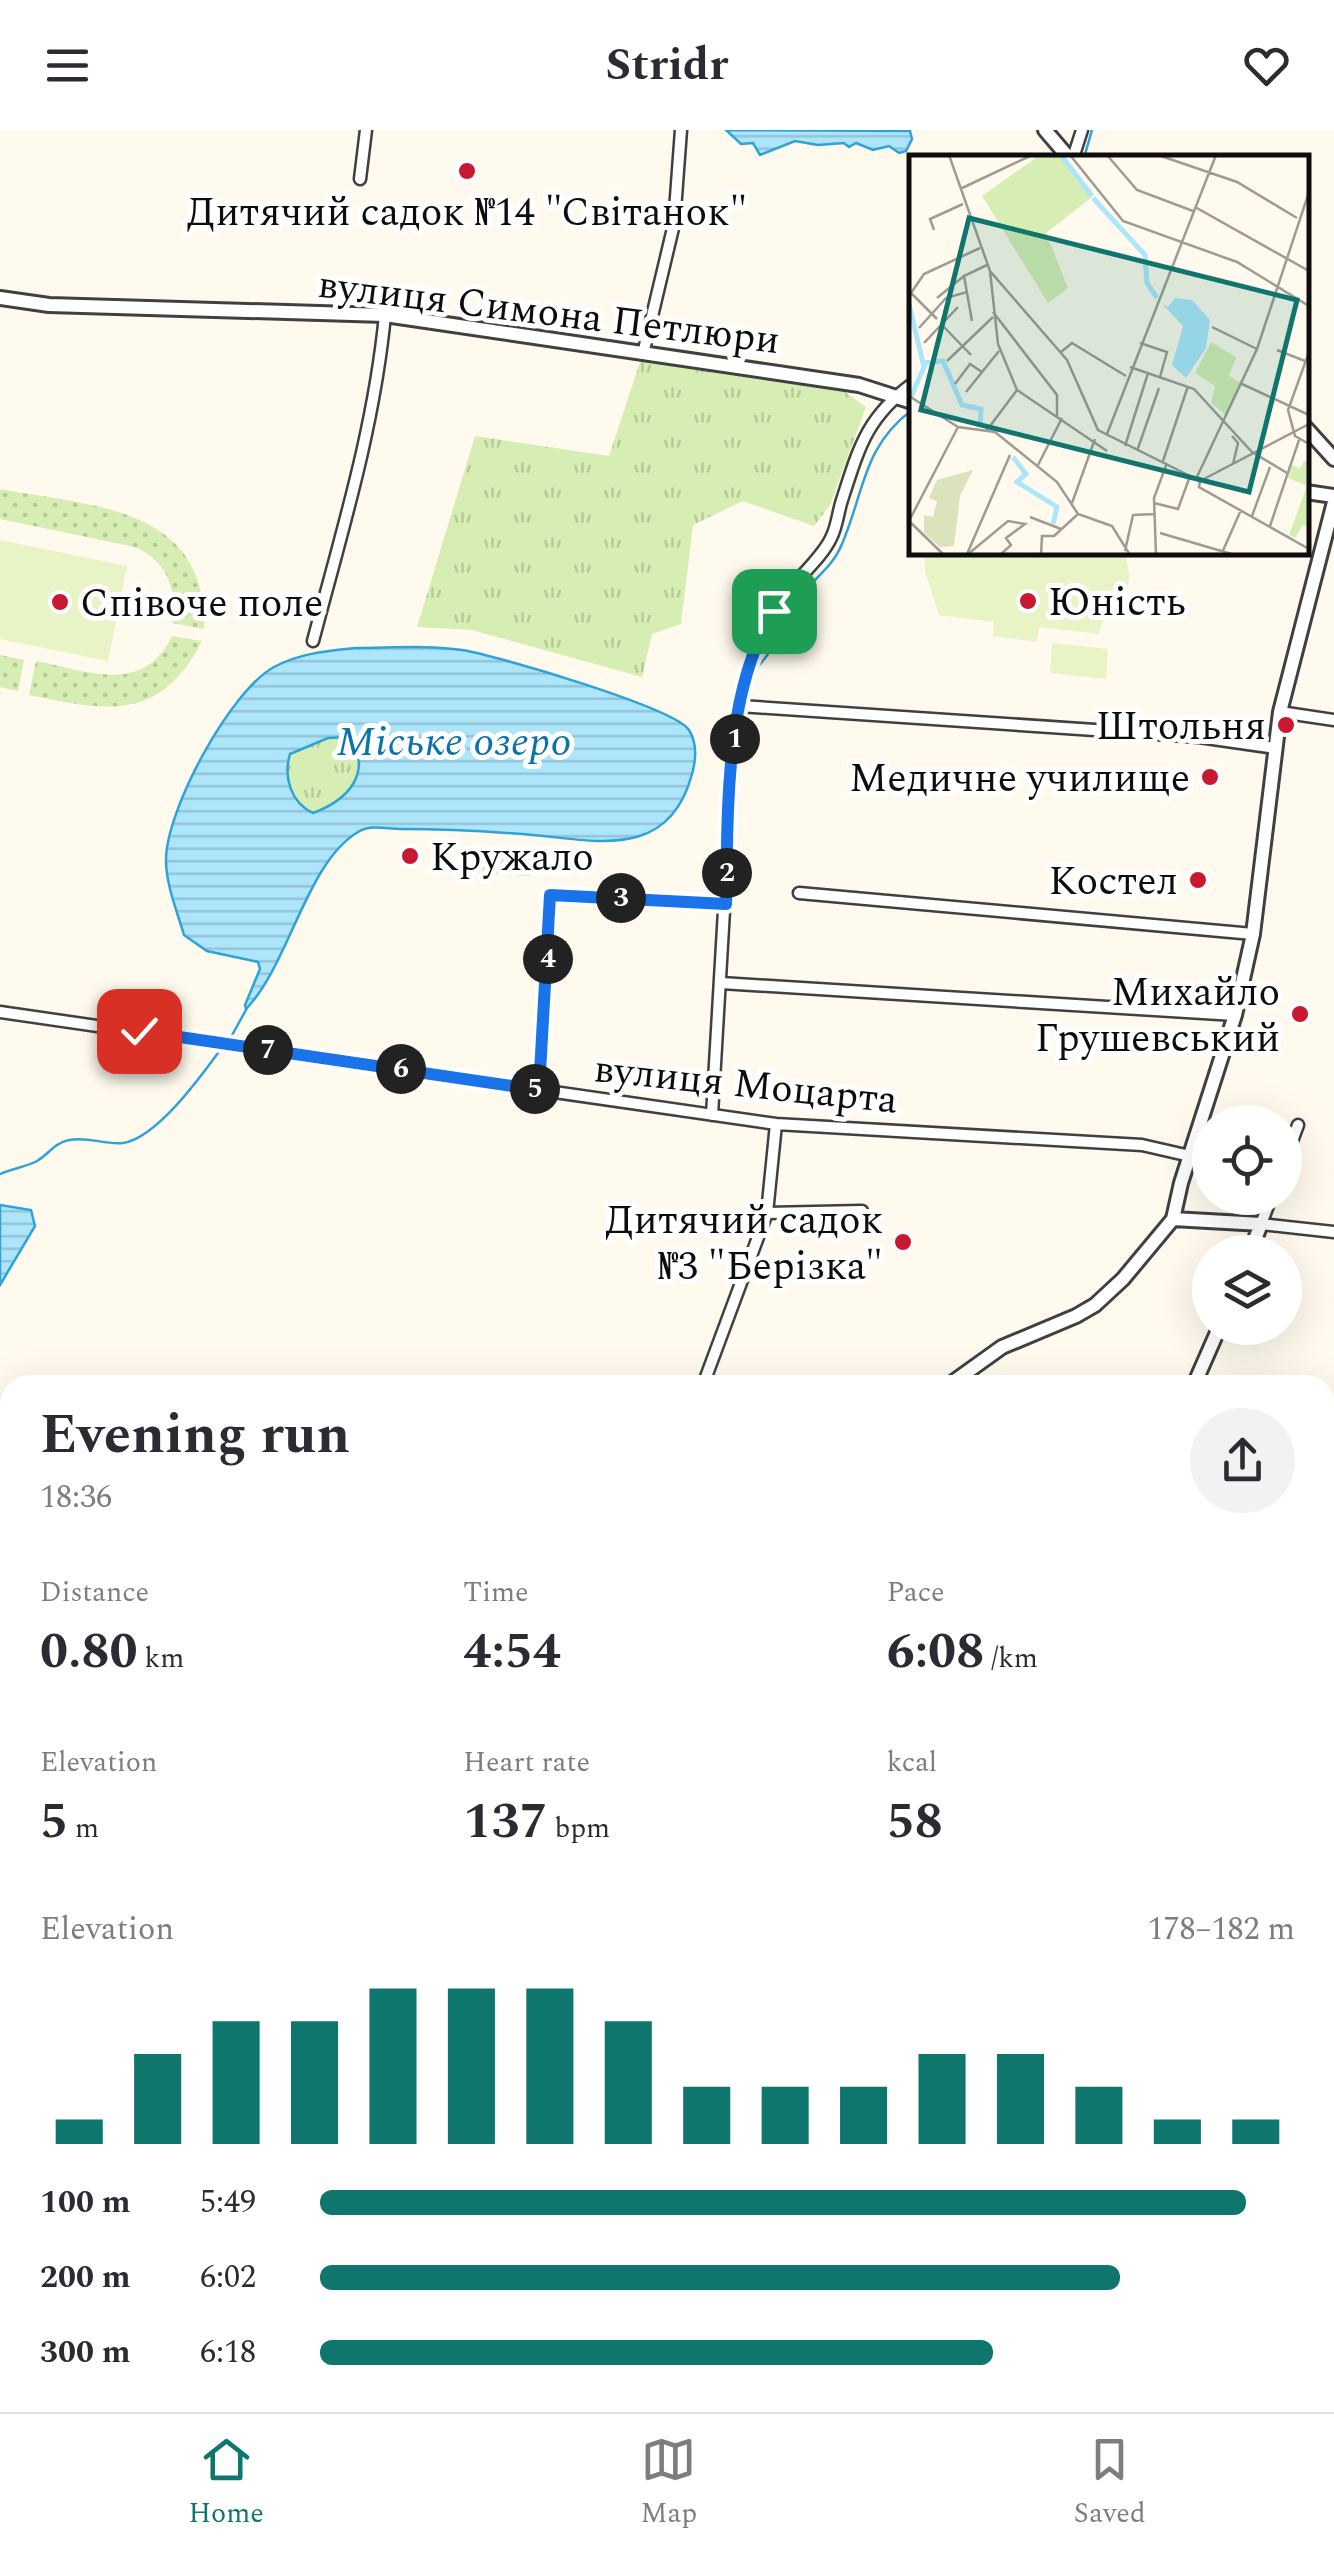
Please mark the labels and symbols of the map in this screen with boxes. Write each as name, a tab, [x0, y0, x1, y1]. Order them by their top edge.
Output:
inset map	[909, 155, 1309, 555]
marker: Дитячий садок №14 "Світанок"	[456, 160, 478, 182]
place label: Дитячий садок №14 "Світанок"	[187, 183, 747, 244]
street label: вулиця Симона Петлюри	[314, 255, 783, 372]
pin	[732, 569, 817, 654]
place label: Юність	[1048, 573, 1186, 634]
place label: Співоче поле	[80, 574, 323, 635]
marker: Юність	[1017, 590, 1039, 612]
marker: Співоче поле	[49, 591, 71, 613]
place label: Штольня	[1096, 697, 1266, 758]
water label: Міське озеро	[336, 711, 572, 774]
pin: 1	[710, 714, 760, 764]
marker: Штольня	[1275, 714, 1297, 736]
place label: Медичне училище	[849, 749, 1190, 810]
marker: Медичне училище	[1199, 766, 1221, 788]
place label: Кружало	[430, 828, 594, 889]
marker: Кружало	[399, 845, 421, 867]
pin: 2	[702, 848, 752, 898]
place label: Костел	[1049, 852, 1178, 913]
marker: Костел	[1187, 869, 1209, 891]
pin: 3	[596, 873, 646, 923]
pin: 4	[523, 934, 573, 984]
place label: Михайло Грушевський	[1035, 963, 1280, 1070]
pin	[97, 989, 182, 1074]
marker: Михайло Грушевський	[1289, 1003, 1311, 1025]
pin: 7	[243, 1025, 293, 1075]
street label: вулиця Моцарта	[591, 1039, 901, 1132]
pin: 6	[376, 1044, 426, 1094]
pin: 5	[510, 1064, 560, 1114]
place label: Дитячий садок №3 "Берізка"	[605, 1191, 883, 1298]
marker: Дитячий садок №3 "Берізка"	[892, 1231, 914, 1253]

